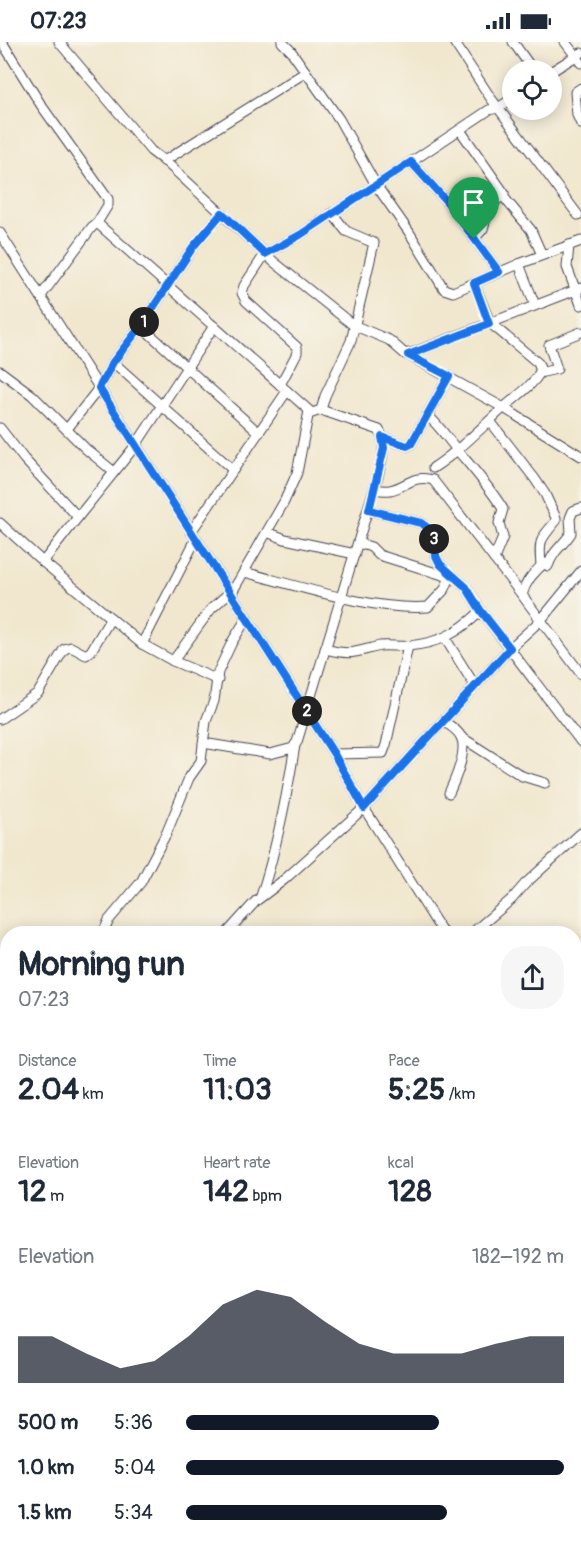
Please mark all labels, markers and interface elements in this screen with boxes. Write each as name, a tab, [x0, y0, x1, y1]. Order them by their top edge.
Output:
text: 07:23	[30, 7, 86, 35]
map controls	[502, 60, 562, 120]
button: locate	[502, 60, 562, 120]
pin	[448, 177, 499, 239]
icon: arrive	[457, 186, 490, 219]
pin: 1	[129, 307, 159, 337]
text: 1	[141, 312, 147, 332]
pin: 3	[419, 524, 449, 554]
text: 3	[430, 529, 438, 549]
pin: 2	[292, 696, 322, 726]
text: 2	[303, 701, 311, 721]
text: Morning run	[18, 944, 185, 985]
button: share	[501, 946, 564, 1009]
text: 07:23	[18, 987, 69, 1012]
text: Distance	[18, 1051, 77, 1071]
text: Time	[203, 1051, 236, 1071]
text: Pace	[388, 1051, 420, 1071]
text: 2.04	[18, 1071, 79, 1108]
text: 11:03	[203, 1071, 272, 1108]
text: 5:25	[388, 1071, 445, 1108]
text: km	[79, 1084, 104, 1104]
text: /km	[445, 1084, 475, 1104]
text: Elevation	[18, 1153, 79, 1173]
text: Heart rate	[203, 1153, 270, 1173]
text: kcal	[388, 1153, 414, 1173]
text: 12	[18, 1173, 47, 1210]
text: 142	[203, 1173, 249, 1210]
text: 128	[388, 1173, 432, 1210]
text: m	[47, 1186, 64, 1206]
text: bpm	[249, 1186, 282, 1206]
text: Elevation	[18, 1244, 94, 1269]
text: 182–192 m	[472, 1244, 564, 1269]
text: 500 m	[18, 1410, 78, 1435]
text: 5:36	[114, 1410, 153, 1435]
text: 1.0 km	[18, 1455, 74, 1480]
text: 5:04	[114, 1455, 155, 1480]
text: 1.5 km	[18, 1500, 71, 1525]
text: 5:34	[114, 1500, 153, 1525]

